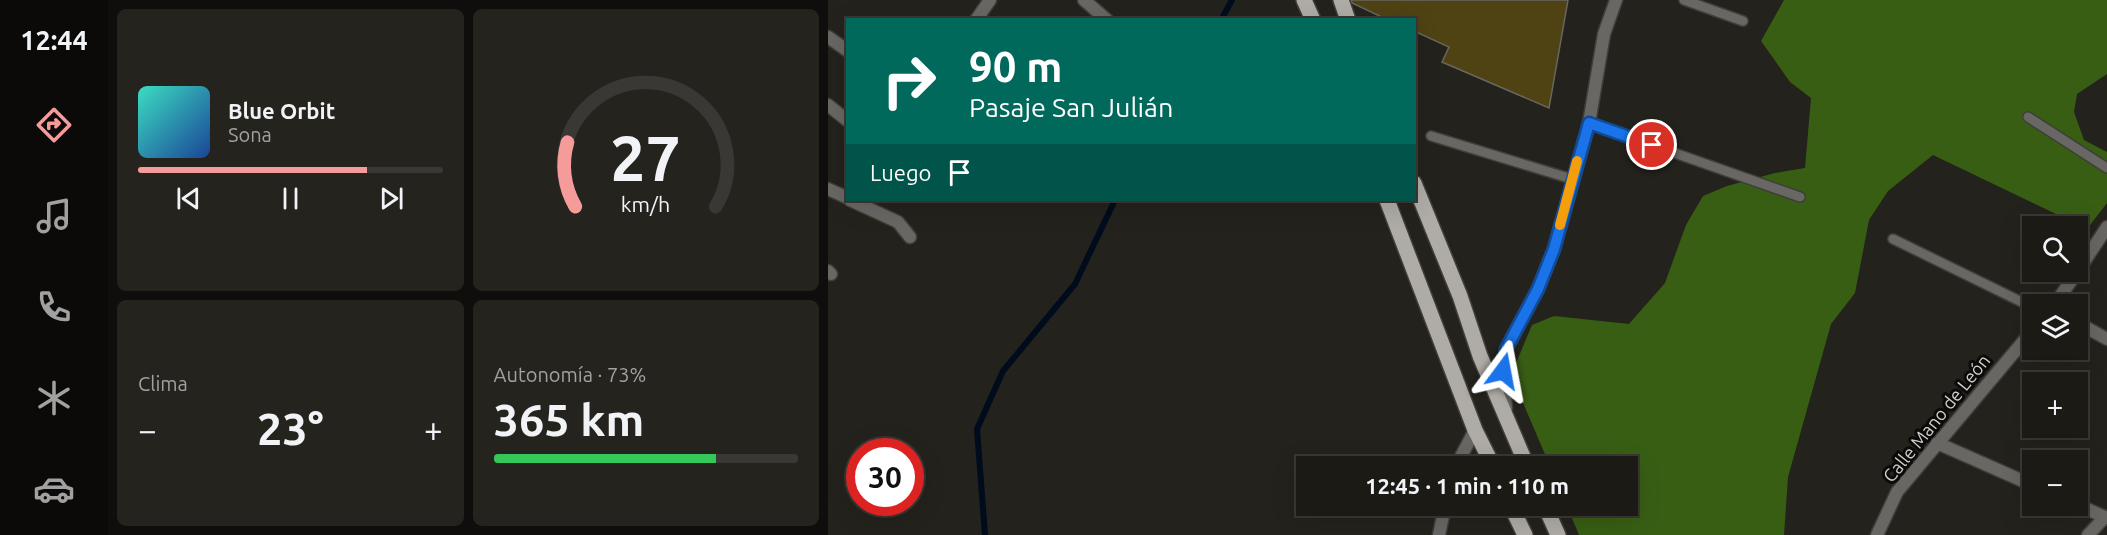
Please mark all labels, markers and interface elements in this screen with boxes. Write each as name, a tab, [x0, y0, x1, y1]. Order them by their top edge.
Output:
text: 12:44	[20, 25, 88, 55]
icon: right	[870, 42, 948, 120]
text: 90 m	[969, 43, 1063, 90]
text: Pasaje San Julián	[969, 92, 1173, 122]
text: Blue Orbit	[228, 98, 335, 123]
icon: directions	[33, 104, 75, 146]
pin	[1626, 119, 1677, 170]
text: Sona	[228, 123, 272, 146]
text: 27	[611, 123, 681, 193]
icon: arrive	[1635, 128, 1668, 161]
icon: arrive	[943, 156, 976, 189]
text: Luego	[870, 160, 931, 185]
icon: previous	[172, 182, 205, 215]
icon: pause	[274, 182, 307, 215]
icon: next	[375, 182, 408, 215]
text: km/h	[621, 193, 670, 217]
icon: music	[33, 195, 75, 237]
map controls	[2022, 216, 2088, 516]
button: search	[2022, 216, 2088, 282]
icon: phone	[33, 286, 75, 328]
button: layers	[2022, 294, 2088, 360]
position arrow	[1471, 339, 1535, 403]
street label: Calle Mano de León	[1878, 350, 1994, 486]
text: Autonomía · 73%	[494, 363, 646, 386]
text: Clima	[138, 372, 188, 395]
button: +	[2022, 372, 2088, 438]
icon: climate	[33, 377, 75, 419]
text: 365 km	[494, 394, 644, 445]
text: 23°	[257, 403, 324, 454]
text: −	[138, 411, 157, 448]
text: +	[424, 411, 443, 448]
speed limit sign: 30	[846, 438, 924, 516]
button: −	[2022, 450, 2088, 516]
icon: car	[33, 468, 75, 510]
text: 12:45 · 1 min · 110 m	[1365, 473, 1569, 498]

